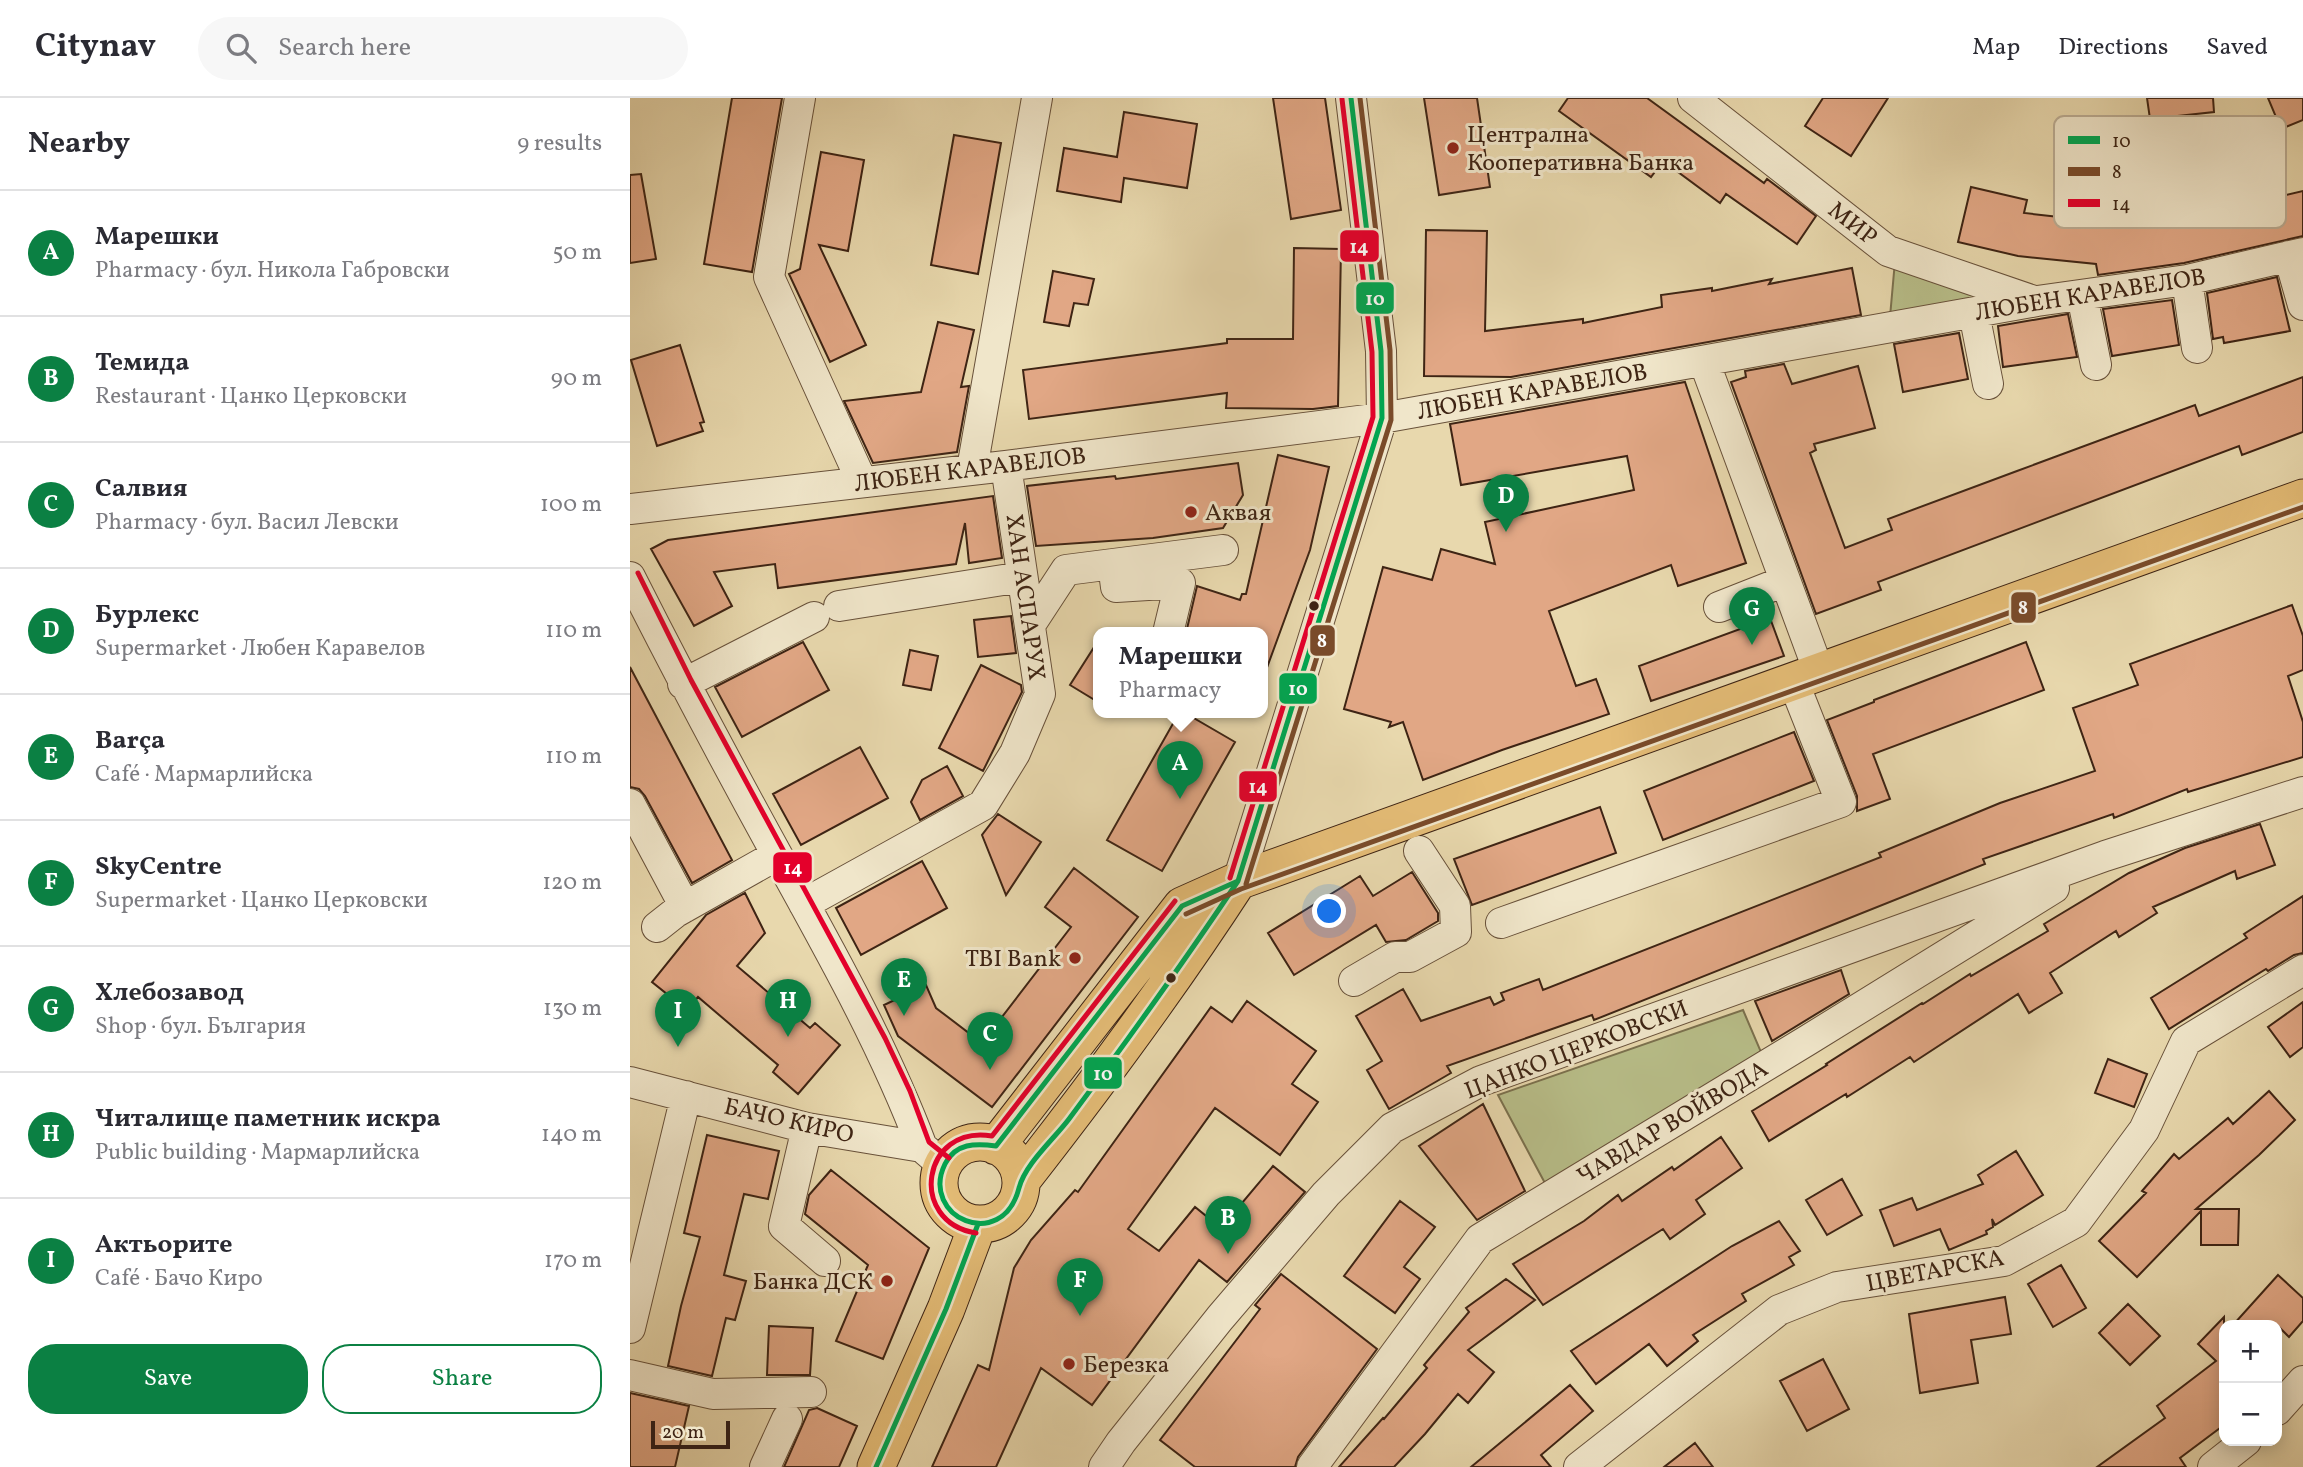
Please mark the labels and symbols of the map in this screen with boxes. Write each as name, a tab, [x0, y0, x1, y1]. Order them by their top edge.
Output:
legend	[2054, 116, 2286, 228]
place label: Централна Кооперативна Банка	[1467, 119, 1694, 181]
text: 10	[2112, 129, 2131, 155]
marker: Централна Кооперативна Банка	[1445, 140, 1461, 156]
text: 8	[2112, 160, 2122, 186]
text: 14	[2112, 192, 2131, 218]
street label: МИР	[1820, 194, 1884, 255]
line badge: 14	[1339, 229, 1380, 263]
text: 14	[1349, 235, 1369, 261]
street label: ЛЮБЕН КАРАВЕЛОВ	[1972, 261, 2208, 331]
line badge: 10	[1355, 281, 1395, 315]
text: 10	[1365, 287, 1385, 313]
street label: ЛЮБЕН КАРАВЕЛОВ	[1414, 356, 1650, 430]
street label: ЛЮБЕН КАРАВЕЛОВ	[852, 440, 1088, 502]
pin: D	[1483, 474, 1529, 532]
place label: Аквая	[1205, 497, 1271, 531]
marker: Аквая	[1183, 504, 1199, 520]
street label: ХАН АСПАРУХ	[995, 512, 1053, 683]
pin: G	[1729, 587, 1775, 645]
line badge: 8	[2010, 591, 2037, 624]
text: 8	[2018, 596, 2028, 622]
unlabelled marker	[1307, 599, 1321, 613]
line badge: 8	[1309, 624, 1336, 657]
text: 8	[1317, 629, 1327, 655]
line badge: 10	[1278, 672, 1318, 705]
text: 10	[1288, 677, 1308, 703]
pin: A	[1157, 741, 1203, 799]
line badge: 14	[1238, 770, 1278, 803]
text: 14	[1248, 775, 1268, 801]
line badge: 14	[772, 851, 813, 884]
text: 14	[783, 856, 803, 882]
your location	[1312, 894, 1346, 928]
place label: TBI Bank	[965, 943, 1061, 977]
marker: TBI Bank	[1067, 950, 1083, 966]
pin: E	[881, 958, 927, 1016]
unlabelled marker	[1164, 971, 1178, 985]
pin: H	[765, 979, 811, 1037]
pin: I	[655, 989, 701, 1047]
street label: ЦАНКО ЦЕРКОВСКИ	[1460, 992, 1694, 1109]
pin: C	[967, 1012, 1013, 1070]
street label: ЧАВДАР ВОЙВОДА	[1571, 1053, 1775, 1194]
line badge: 10	[1083, 1056, 1123, 1090]
text: 10	[1093, 1062, 1113, 1088]
street label: БАЧО КИРО	[720, 1091, 857, 1153]
pin: B	[1205, 1196, 1251, 1254]
street label: ЦВЕТАРСКА	[1863, 1242, 2007, 1302]
pin: F	[1057, 1258, 1103, 1316]
place label: Банка ДСК	[753, 1266, 873, 1300]
marker: Банка ДСК	[879, 1273, 895, 1289]
place label: Березка	[1083, 1349, 1169, 1383]
marker: Березка	[1061, 1356, 1077, 1372]
scale bar	[651, 1418, 730, 1450]

